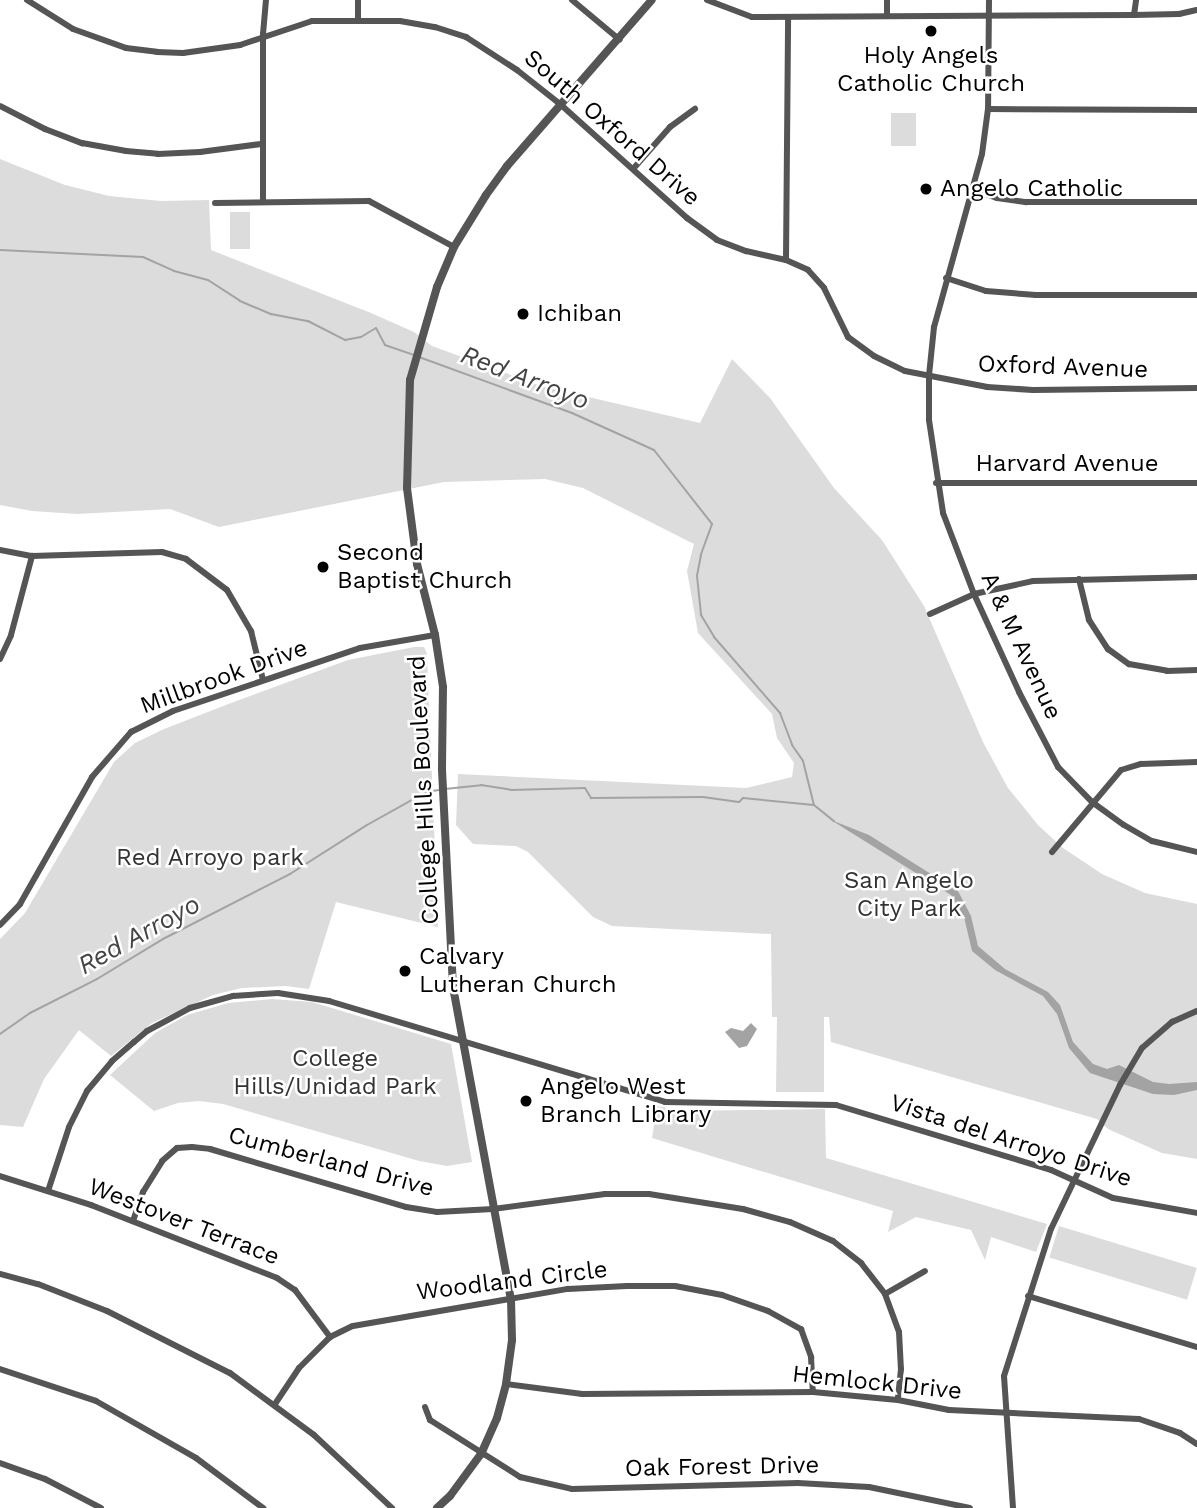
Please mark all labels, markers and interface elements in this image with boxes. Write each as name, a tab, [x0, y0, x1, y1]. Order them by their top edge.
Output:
marker: Holy Angels Catholic Church	[923, 23, 939, 39]
place label: Holy Angels Catholic Church	[837, 42, 1025, 98]
street label: South Oxford Drive	[518, 44, 706, 212]
place label: Angelo Catholic	[940, 175, 1123, 203]
marker: Angelo Catholic	[918, 181, 934, 197]
place label: Ichiban	[537, 300, 622, 328]
marker: Ichiban	[515, 306, 531, 322]
water label: Red Arroyo	[456, 339, 594, 417]
street label: Oxford Avenue	[977, 350, 1149, 384]
street label: Harvard Avenue	[975, 450, 1159, 478]
place label: Second Baptist Church	[337, 539, 512, 595]
marker: Second Baptist Church	[315, 559, 331, 575]
street label: A & M Avenue	[974, 567, 1068, 725]
street label: Millbrook Drive	[136, 633, 312, 721]
street label: College Hills Boulevard	[403, 655, 445, 925]
park label: Red Arroyo park	[116, 844, 304, 872]
park label: San Angelo City Park	[844, 867, 974, 923]
water label: Red Arroyo	[72, 888, 206, 982]
place label: Calvary Lutheran Church	[419, 943, 617, 999]
marker: Calvary Lutheran Church	[397, 963, 413, 979]
park label: College Hills/Unidad Park	[233, 1045, 437, 1101]
place label: Angelo West Branch Library	[540, 1073, 711, 1129]
street label: Vista del Arroyo Drive	[885, 1088, 1137, 1194]
marker: Angelo West Branch Library	[518, 1093, 534, 1109]
street label: Cumberland Drive	[225, 1121, 437, 1203]
street label: Westover Terrace	[84, 1172, 284, 1272]
street label: Woodland Circle	[415, 1255, 609, 1307]
street label: Hemlock Drive	[791, 1360, 963, 1406]
street label: Oak Forest Drive	[624, 1451, 820, 1483]

